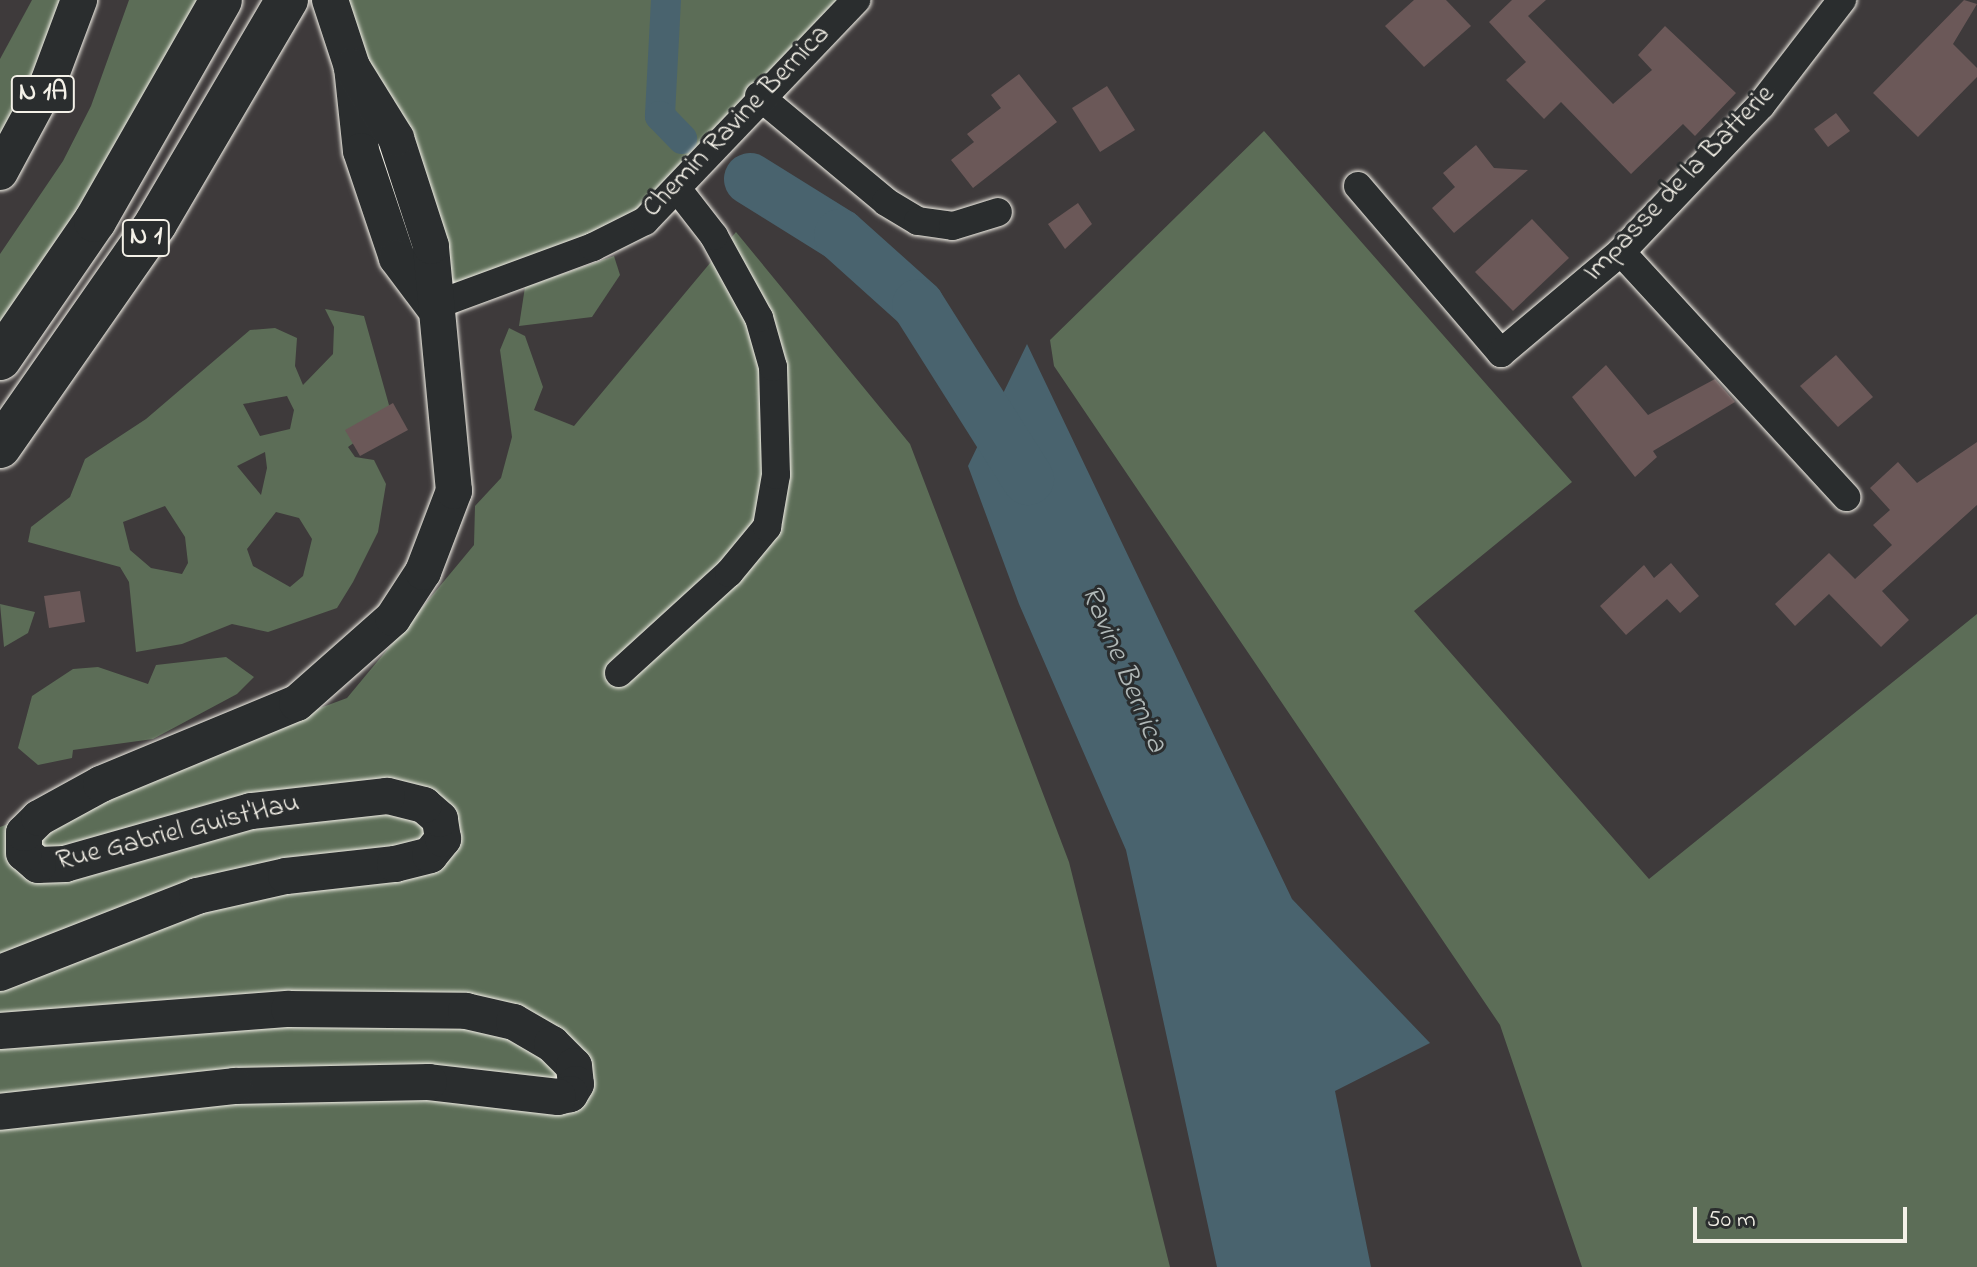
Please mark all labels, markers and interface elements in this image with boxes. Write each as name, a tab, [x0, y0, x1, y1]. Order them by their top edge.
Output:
street label: Chemin Ravine Bernica	[636, 19, 838, 225]
road number: N 1A	[9, 72, 77, 116]
street label: Impasse de la Batterie	[1577, 79, 1783, 289]
road number: N 1	[120, 216, 172, 260]
water label: Ravine Bernica	[1072, 580, 1174, 758]
street label: Rue Gabriel Guist'Hau	[53, 787, 303, 879]
scale bar	[1697, 1191, 1911, 1241]
text: 50 m	[1707, 1203, 1756, 1238]

